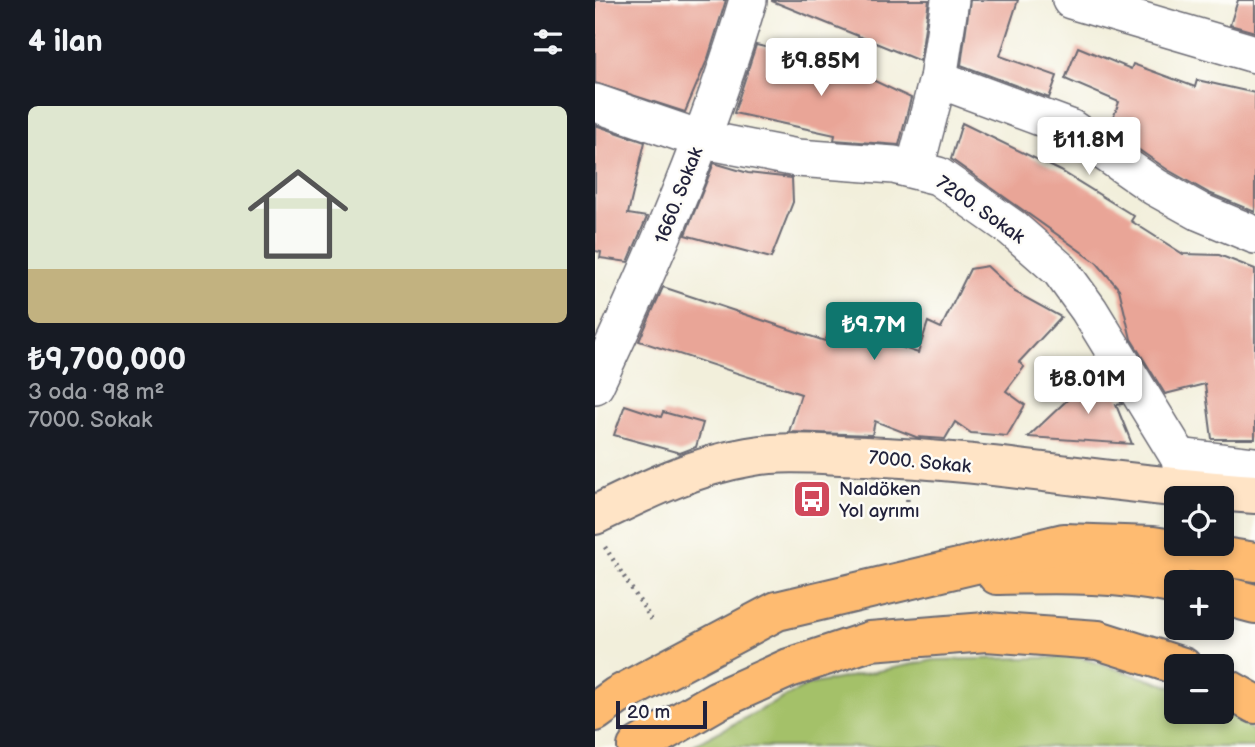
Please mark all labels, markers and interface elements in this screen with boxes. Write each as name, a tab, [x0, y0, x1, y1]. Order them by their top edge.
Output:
icon: filters	[529, 23, 567, 61]
text: 4 ilan	[28, 24, 103, 60]
pin: ₺9.85M	[764, 38, 878, 98]
text: ₺9.85M	[782, 47, 860, 75]
pin: ₺11.8M	[1032, 118, 1146, 177]
text: ₺11.8M	[1053, 126, 1125, 154]
street label: 1660. Sokak	[650, 143, 709, 247]
icon: home	[235, 151, 361, 277]
street label: 7200. Sokak	[931, 171, 1029, 249]
pin: ₺9.7M	[825, 302, 923, 362]
text: ₺9.7M	[842, 311, 906, 339]
text: ₺9,700,000	[28, 342, 186, 378]
pin: ₺8.01M	[1031, 356, 1145, 416]
text: ₺8.01M	[1050, 365, 1126, 393]
text: 3 oda · 98 m²	[28, 378, 164, 406]
text: 7000. Sokak	[28, 406, 152, 434]
street label: 7000. Sokak	[868, 447, 973, 478]
bus stop icon: Naldöken Yol ayrımı	[791, 478, 833, 520]
place label: Naldöken Yol ayrımı	[838, 478, 921, 523]
map controls	[1164, 486, 1234, 724]
button: locate	[1164, 486, 1234, 556]
button: +	[1164, 570, 1234, 640]
button: −	[1164, 654, 1234, 724]
scale bar	[616, 698, 707, 730]
text: 20 m	[627, 701, 670, 724]

